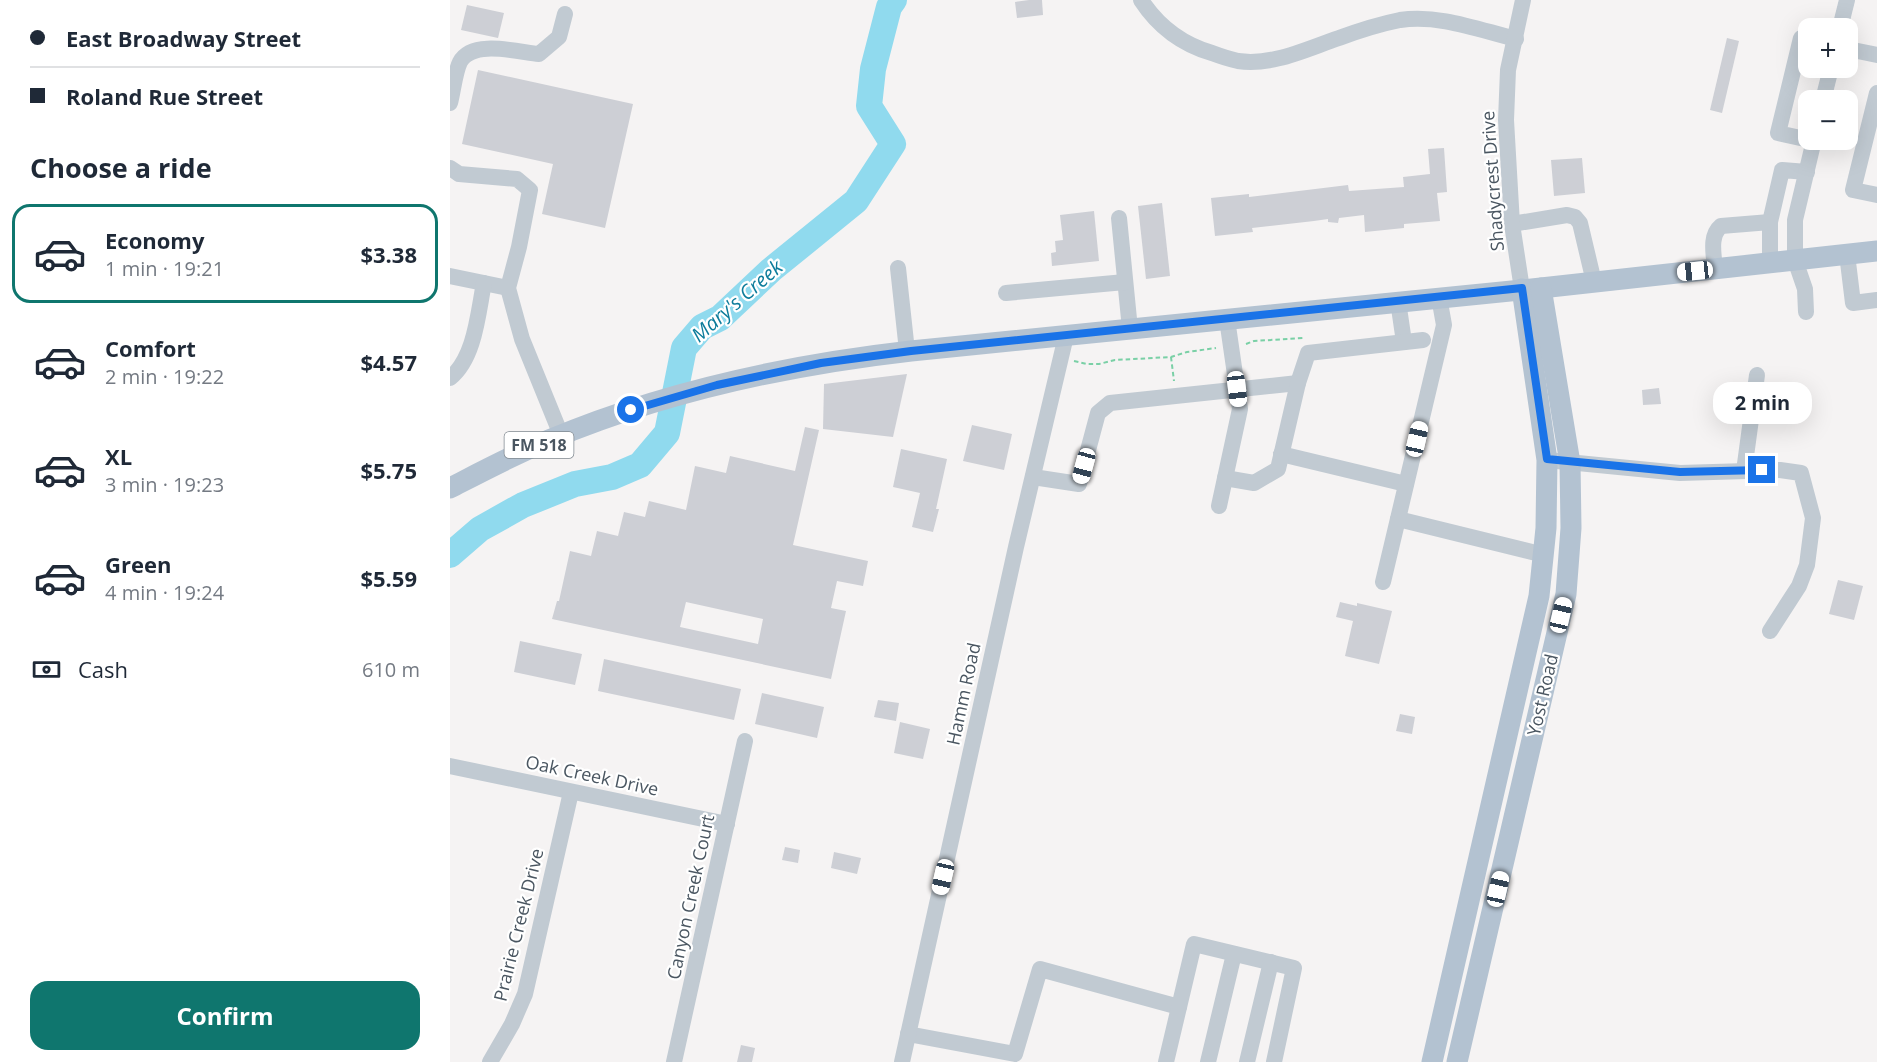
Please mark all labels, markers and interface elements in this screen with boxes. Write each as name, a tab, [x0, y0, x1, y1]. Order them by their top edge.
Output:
map controls	[1798, 18, 1858, 150]
button: +	[1798, 18, 1858, 78]
text: East Broadway Street	[66, 23, 301, 53]
text: Roland Rue Street	[66, 81, 263, 111]
button: −	[1798, 90, 1858, 150]
street label: Shadycrest Drive	[1475, 110, 1509, 252]
text: Choose a ride	[30, 149, 212, 186]
text: Economy	[105, 225, 204, 255]
icon: car	[33, 227, 87, 281]
text: $3.38	[360, 239, 417, 269]
water label: Mary's Creek	[685, 253, 789, 348]
text: 1 min · 19:21	[105, 255, 224, 282]
car	[1676, 260, 1714, 282]
text: Comfort	[105, 333, 196, 363]
icon: car	[33, 335, 87, 389]
text: $4.57	[360, 347, 417, 377]
text: 2 min · 19:22	[105, 363, 224, 390]
car	[1226, 370, 1248, 408]
callout: 2 min	[1712, 383, 1812, 425]
text: 2 min	[1735, 389, 1790, 416]
route start	[617, 396, 644, 423]
car	[1404, 419, 1430, 459]
road number: FM 518	[504, 432, 574, 458]
text: XL	[105, 441, 132, 471]
icon: car	[33, 443, 87, 497]
car	[1071, 446, 1097, 486]
text: $5.75	[360, 455, 417, 485]
route end	[1748, 456, 1775, 483]
text: 3 min · 19:23	[105, 471, 224, 498]
text: Green	[105, 549, 171, 579]
icon: car	[33, 551, 87, 605]
text: $5.59	[360, 563, 417, 593]
text: 4 min · 19:24	[105, 579, 224, 606]
car	[1548, 595, 1574, 635]
street label: Hamm Road	[940, 640, 986, 747]
street label: Yost Road	[1521, 651, 1563, 738]
icon: cash	[30, 653, 63, 686]
text: Cash	[78, 654, 128, 684]
text: 610 m	[362, 656, 420, 683]
street label: Oak Creek Drive	[524, 749, 661, 801]
street label: Canyon Creek Court	[661, 812, 719, 981]
street label: Prairie Creek Drive	[487, 846, 549, 1004]
car	[930, 857, 956, 897]
car	[1485, 869, 1511, 909]
button: Confirm	[30, 981, 420, 1050]

